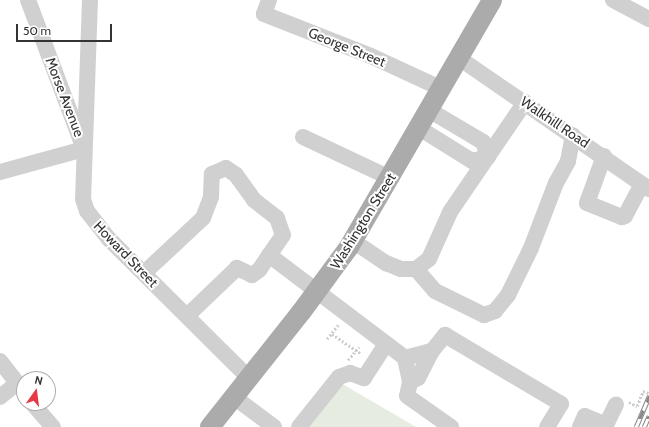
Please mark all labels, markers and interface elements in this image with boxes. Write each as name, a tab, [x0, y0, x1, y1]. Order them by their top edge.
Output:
scale bar	[18, 16, 114, 42]
text: 50 m	[23, 23, 51, 38]
street label: George Street	[306, 24, 388, 70]
street label: Morse Avenue	[42, 55, 88, 139]
street label: Walkhill Road	[517, 93, 593, 151]
street label: Washington Street	[327, 170, 399, 272]
street label: Howard Street	[90, 217, 162, 291]
north arrow	[16, 371, 56, 411]
text: N	[33, 373, 44, 388]

